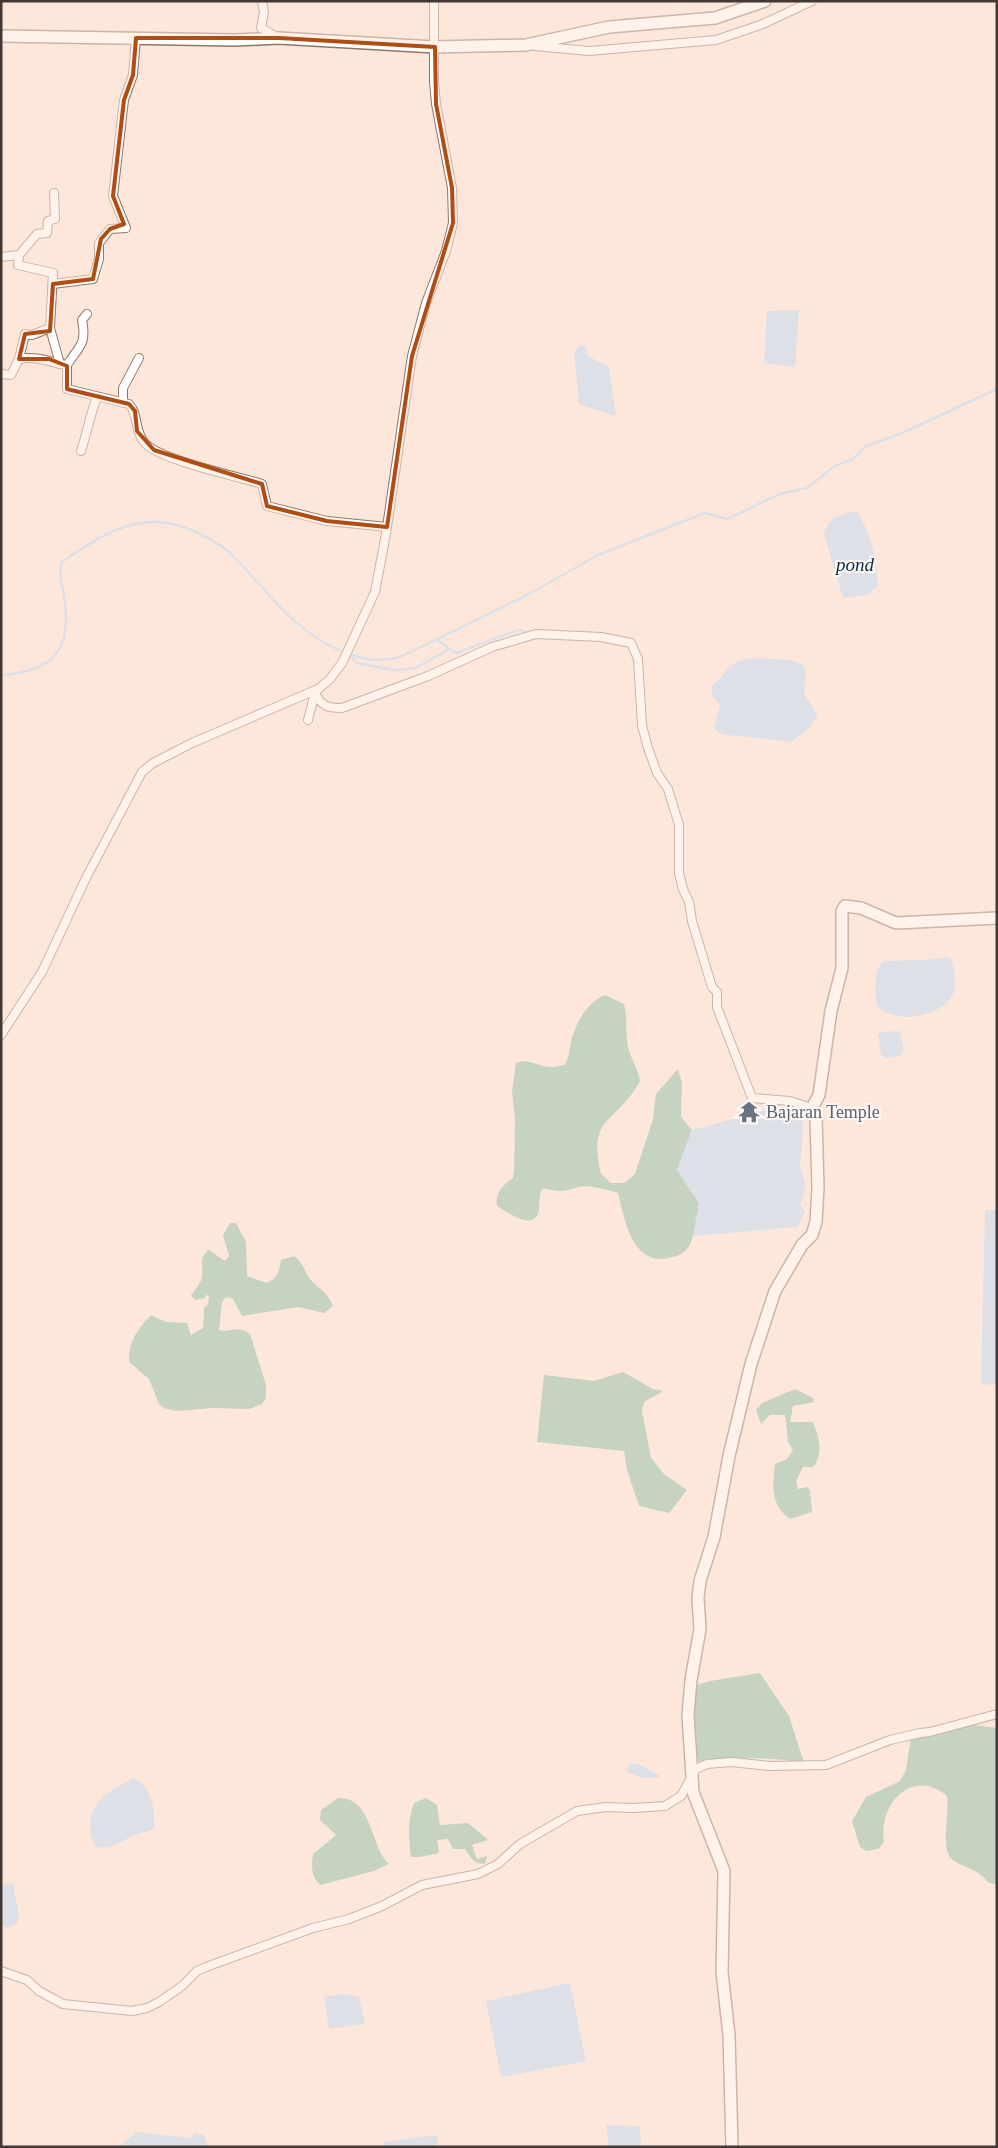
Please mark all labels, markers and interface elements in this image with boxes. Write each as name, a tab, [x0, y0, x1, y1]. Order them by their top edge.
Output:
water label: pond	[834, 554, 875, 575]
temple icon: Bajaran Temple	[736, 1099, 762, 1125]
place label: Bajaran Temple	[766, 1102, 880, 1122]

